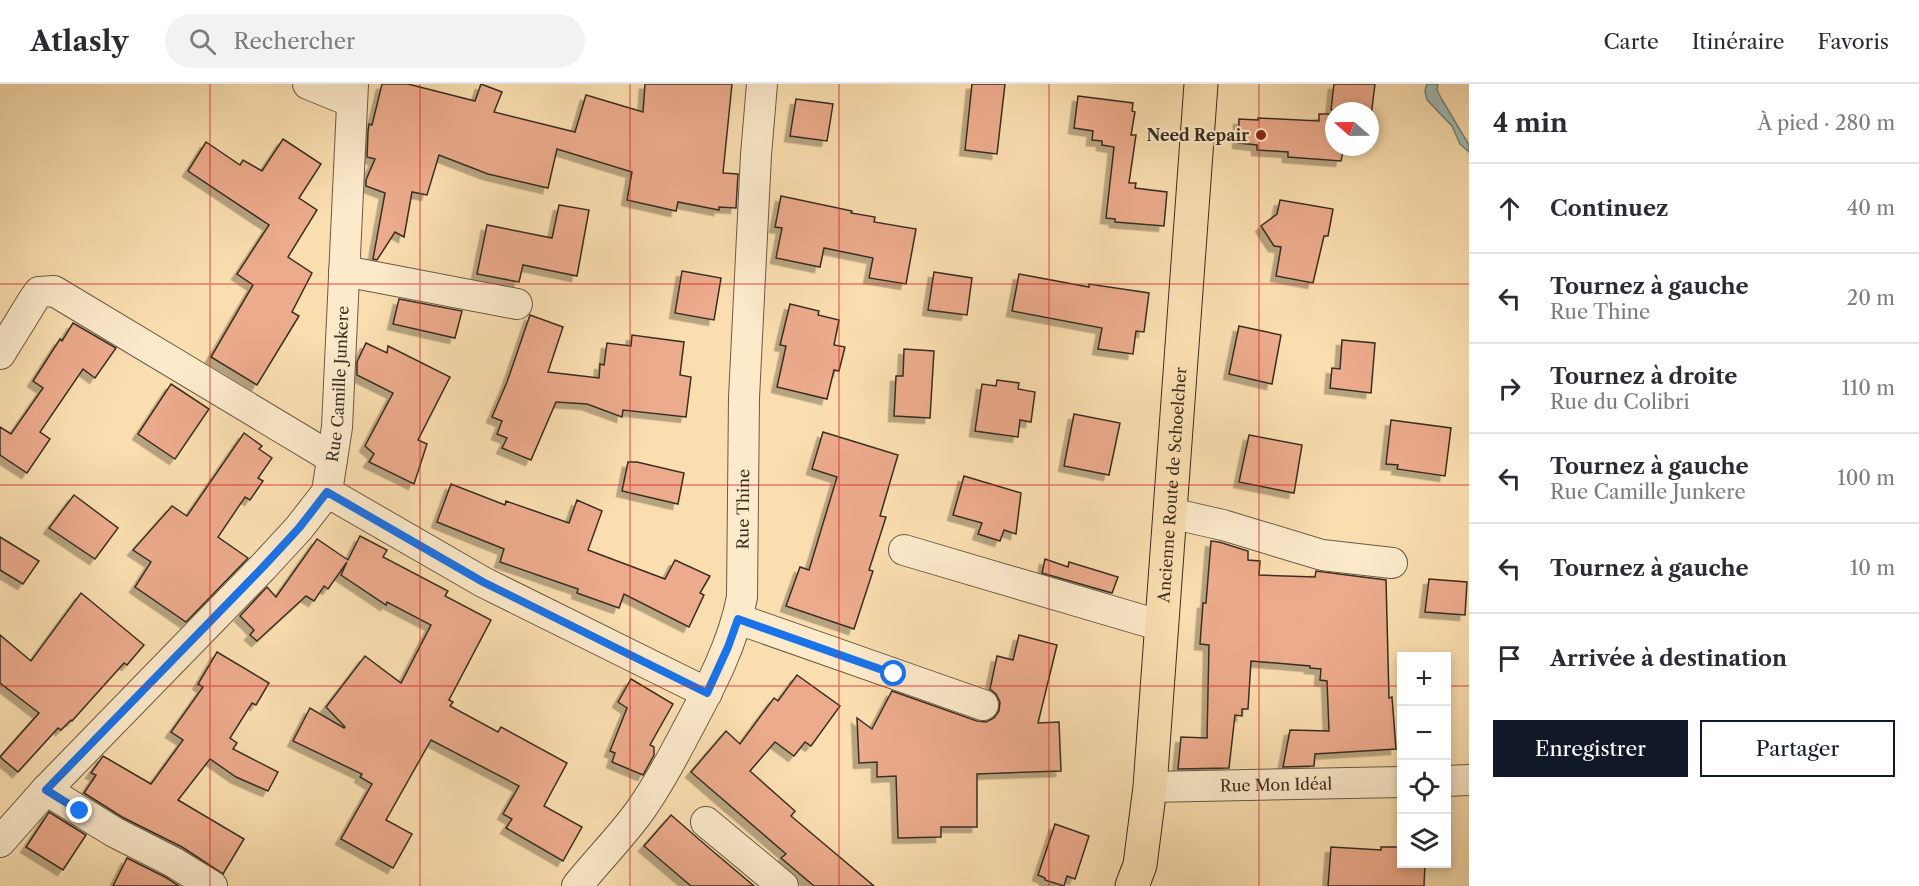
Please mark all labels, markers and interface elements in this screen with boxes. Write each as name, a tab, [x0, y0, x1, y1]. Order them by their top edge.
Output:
search box	[165, 14, 585, 68]
text: Atlasly	[30, 24, 129, 58]
icon: search	[186, 25, 219, 58]
text: Rechercher	[234, 28, 355, 55]
text: Carte	[1603, 29, 1659, 54]
text: Itinéraire	[1692, 29, 1785, 54]
text: Favoris	[1818, 29, 1889, 54]
north arrow	[1325, 102, 1379, 156]
text: 4 min	[1493, 107, 1568, 139]
text: À pied · 280 m	[1758, 111, 1895, 135]
place label: Need Repair	[1146, 125, 1249, 145]
marker: Need Repair	[1254, 128, 1268, 142]
icon: ahead	[1493, 192, 1526, 225]
text: Continuez	[1550, 195, 1669, 222]
text: 40 m	[1847, 196, 1895, 220]
text: Tournez à gauche	[1550, 273, 1749, 300]
icon: left	[1493, 282, 1526, 315]
text: 20 m	[1847, 286, 1895, 310]
text: Rue Thine	[1550, 300, 1650, 324]
street label: Rue Camille Junkere	[322, 305, 353, 463]
text: Tournez à droite	[1550, 363, 1737, 390]
street label: Ancienne Route de Schoelcher	[1153, 366, 1190, 604]
icon: right	[1493, 372, 1526, 405]
text: 110 m	[1842, 376, 1895, 400]
text: Rue du Colibri	[1550, 390, 1690, 414]
text: Tournez à gauche	[1550, 453, 1749, 480]
icon: left	[1493, 462, 1526, 495]
text: 100 m	[1837, 466, 1895, 490]
street label: Rue Thine	[732, 469, 753, 549]
text: Rue Camille Junkere	[1550, 480, 1746, 504]
icon: left	[1493, 552, 1526, 585]
text: Tournez à gauche	[1550, 555, 1749, 582]
text: 10 m	[1850, 556, 1895, 580]
icon: arrive	[1493, 642, 1526, 675]
text: Arrivée à destination	[1550, 645, 1787, 672]
map controls	[1397, 652, 1451, 868]
button: +	[1397, 652, 1451, 706]
route start	[880, 660, 906, 686]
button: −	[1397, 706, 1451, 760]
button: Enregistrer	[1493, 720, 1688, 777]
button: Partager	[1700, 720, 1895, 777]
button: locate	[1397, 760, 1451, 814]
street label: Rue Mon Idéal	[1220, 773, 1333, 796]
route end	[66, 797, 92, 823]
button: layers	[1397, 814, 1451, 868]

